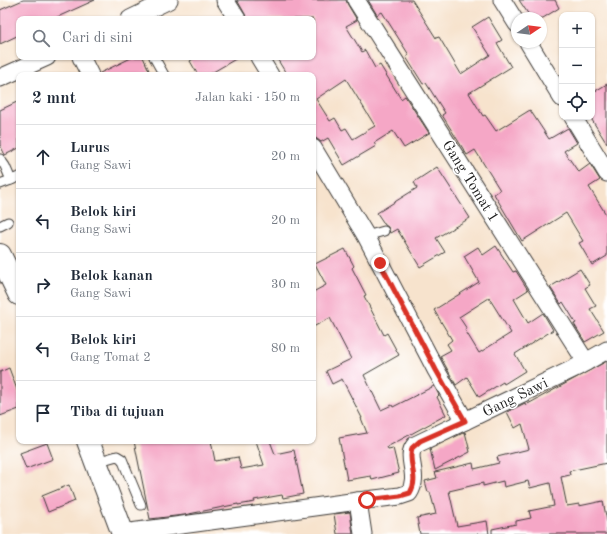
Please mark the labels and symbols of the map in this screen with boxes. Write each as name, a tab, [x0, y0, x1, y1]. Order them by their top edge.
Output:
north arrow	[511, 12, 547, 48]
street label: Gang Tomat 1	[439, 138, 501, 225]
route end	[371, 254, 389, 272]
street label: Gang Sawi	[481, 376, 551, 421]
route start	[358, 491, 376, 509]

